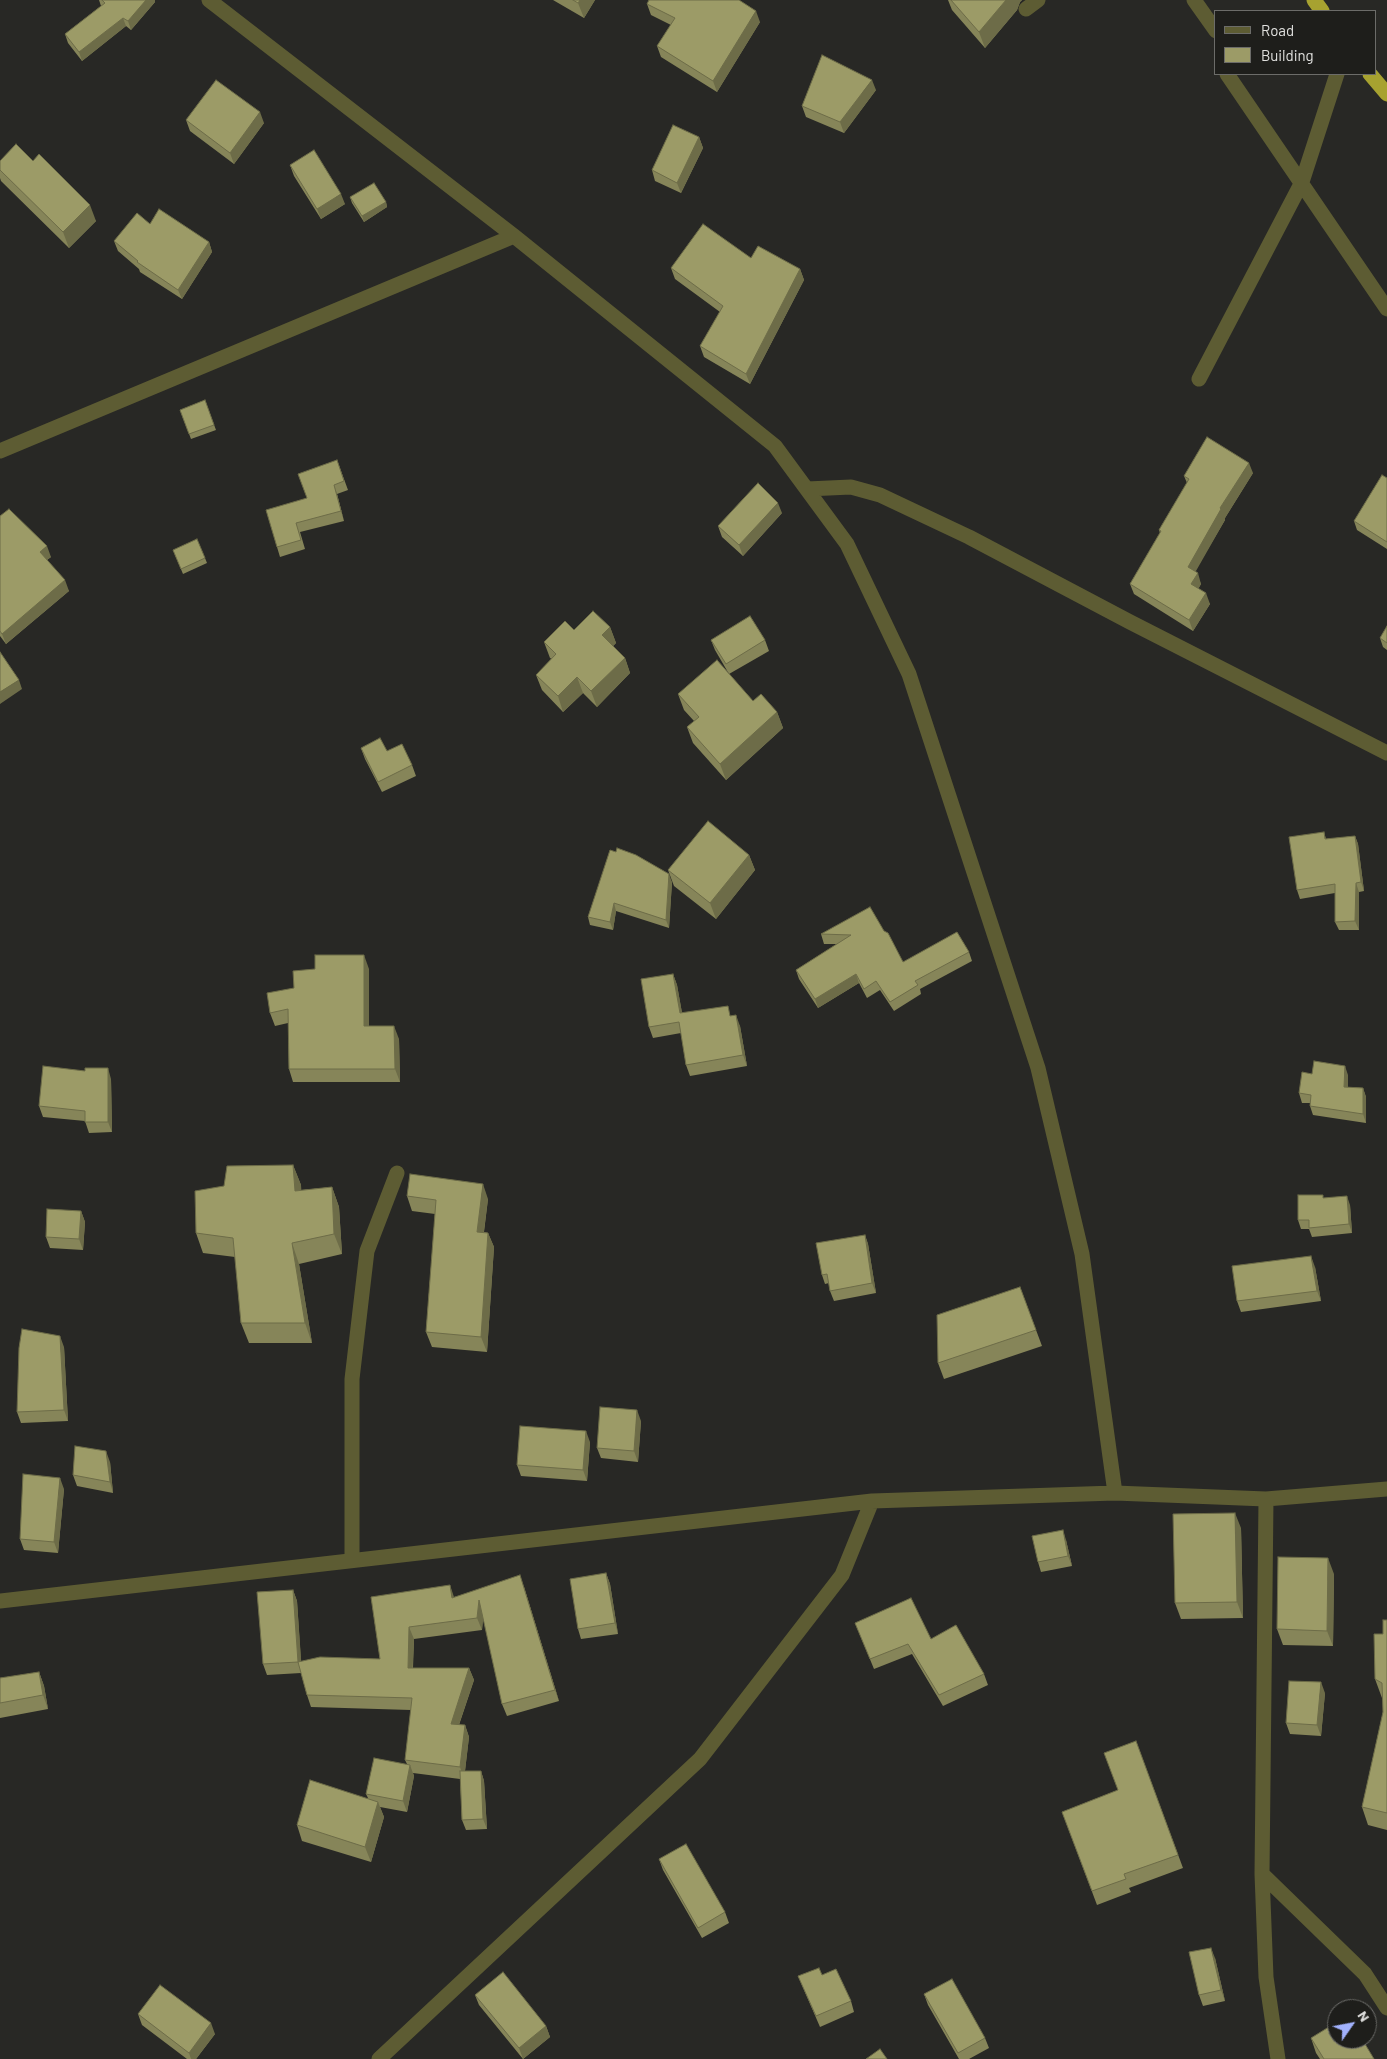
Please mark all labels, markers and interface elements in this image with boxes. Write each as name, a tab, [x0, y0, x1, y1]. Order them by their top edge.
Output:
legend	[1214, 10, 1377, 75]
text: Road	[1261, 21, 1294, 39]
text: Building	[1261, 46, 1314, 64]
north arrow	[1327, 1999, 1377, 2049]
text: N	[1354, 2008, 1374, 2025]

